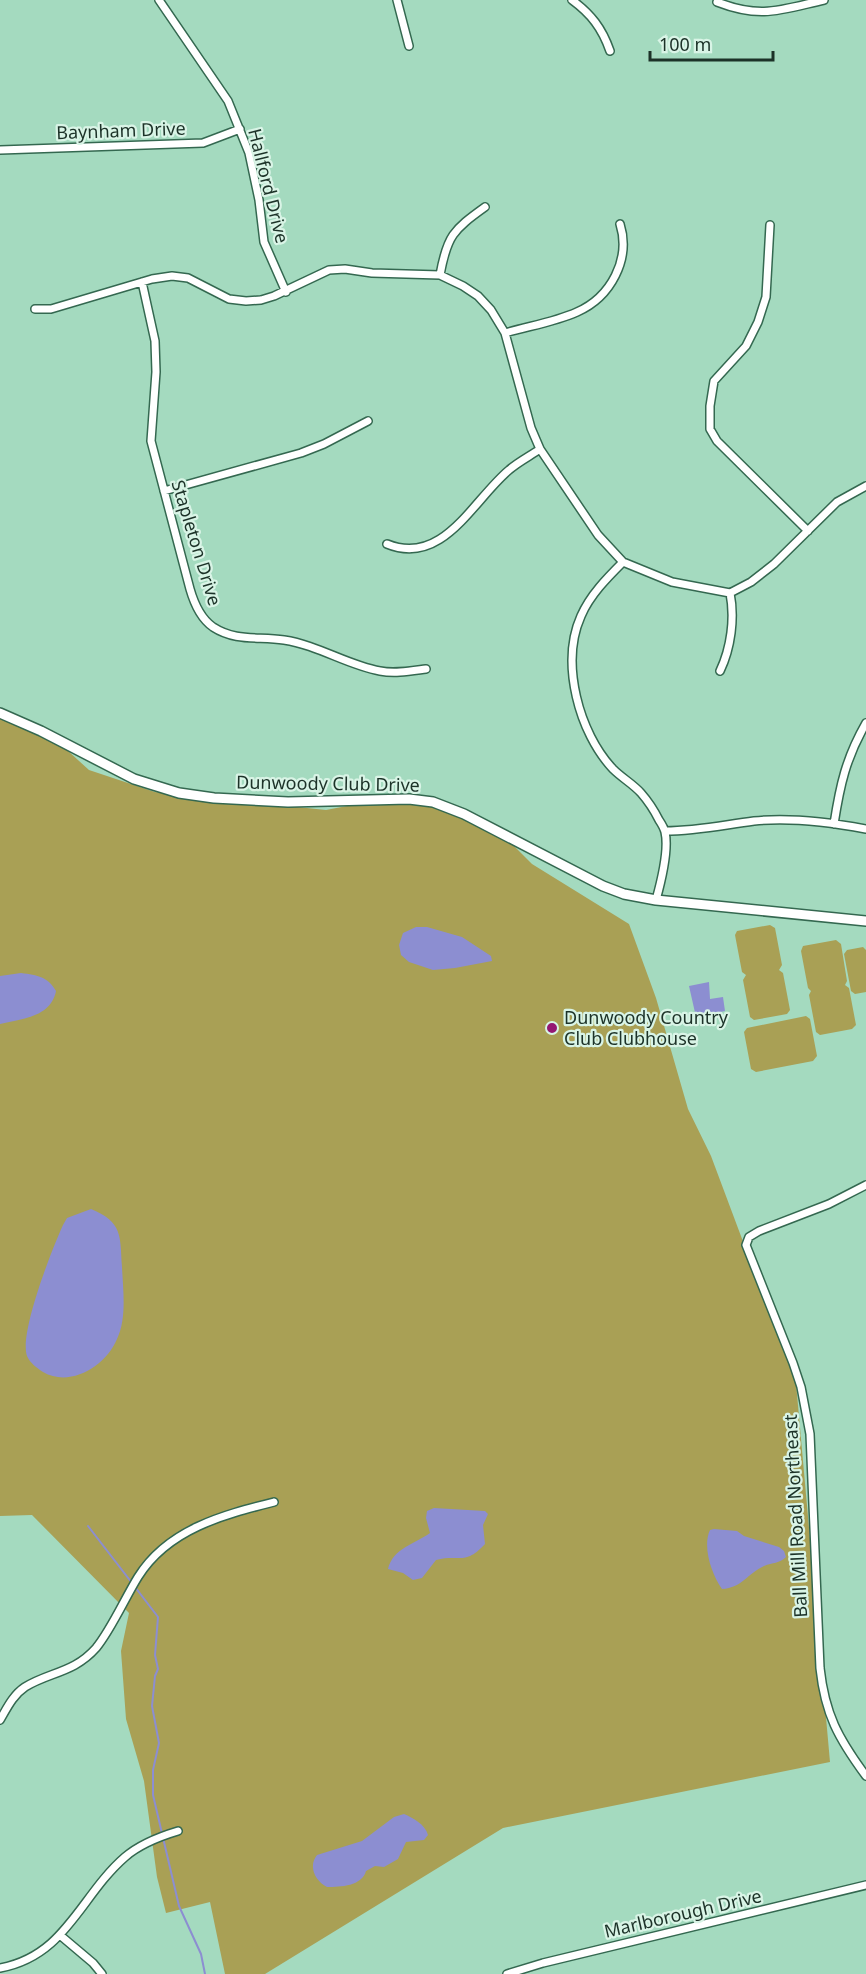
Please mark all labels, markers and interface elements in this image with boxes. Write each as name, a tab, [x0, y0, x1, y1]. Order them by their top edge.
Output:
scale bar	[650, 24, 773, 62]
text: 100 m	[659, 32, 711, 56]
street label: Baynham Drive	[56, 116, 186, 144]
street label: Hallford Drive	[243, 126, 295, 245]
street label: Stapleton Drive	[166, 477, 227, 608]
street label: Dunwoody Club Drive	[236, 769, 420, 797]
place label: Dunwoody Country Club Clubhouse	[564, 1005, 729, 1050]
marker: Dunwoody Country Club Clubhouse	[545, 1021, 559, 1035]
street label: Ball Mill Road Northeast	[778, 1413, 812, 1618]
street label: Marlborough Drive	[602, 1883, 764, 1943]

